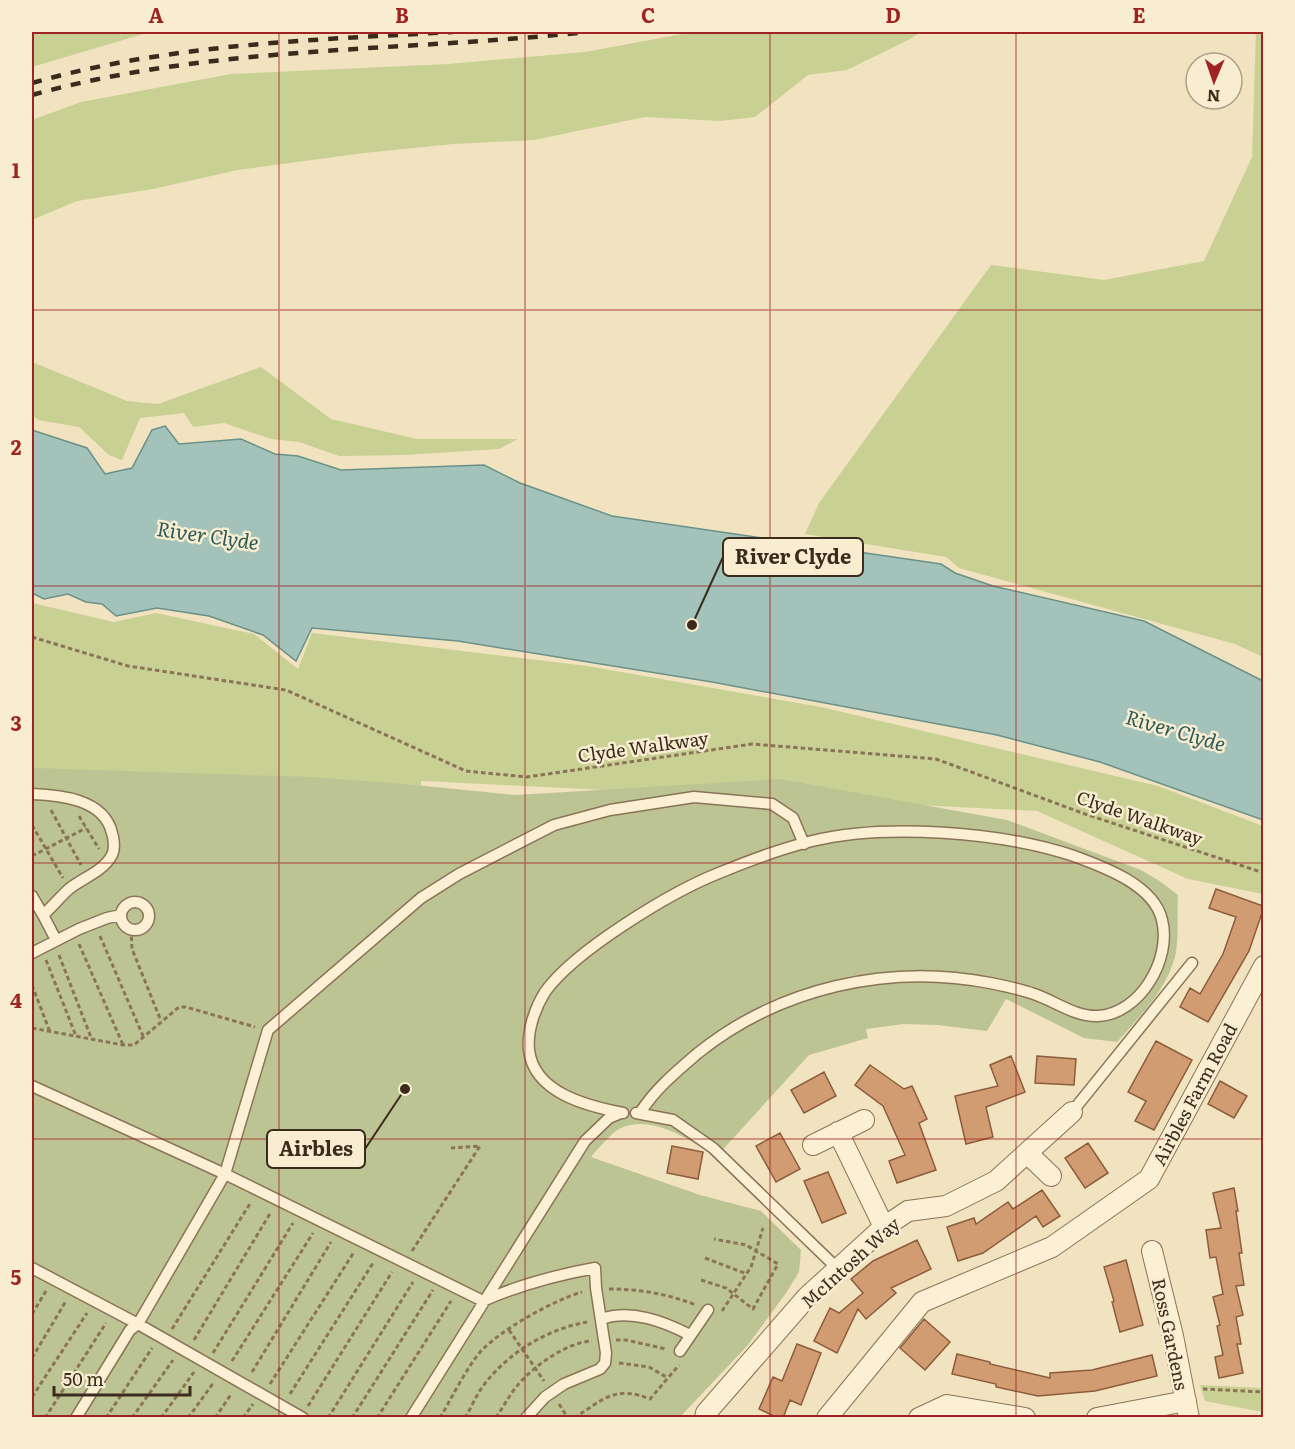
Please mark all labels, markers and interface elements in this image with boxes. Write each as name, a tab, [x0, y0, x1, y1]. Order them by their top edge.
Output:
text: A	[148, 0, 164, 29]
text: B	[395, 0, 409, 29]
text: C	[641, 0, 655, 29]
text: D	[885, 0, 901, 29]
text: E	[1132, 0, 1146, 29]
north arrow	[1184, 51, 1244, 111]
text: N	[1206, 85, 1221, 109]
text: 1	[12, 154, 20, 184]
text: 2	[11, 431, 22, 461]
water label: River Clyde	[155, 512, 261, 556]
callout: River Clyde	[723, 538, 863, 576]
text: River Clyde	[735, 540, 851, 570]
water label: River Clyde	[1123, 700, 1229, 758]
text: 3	[10, 707, 22, 737]
street label: Clyde Walkway	[576, 723, 711, 769]
street label: Clyde Walkway	[1073, 783, 1207, 851]
text: 4	[10, 984, 22, 1014]
street label: Airbles Farm Road	[1145, 1018, 1243, 1170]
callout: Airbles	[267, 1130, 365, 1168]
text: Airbles	[279, 1132, 353, 1162]
street label: McIntosh Way	[795, 1210, 906, 1314]
text: 5	[11, 1261, 22, 1291]
street label: Ross Gardens	[1146, 1275, 1196, 1393]
scale bar	[54, 1359, 190, 1397]
text: 50 m	[63, 1365, 104, 1392]

